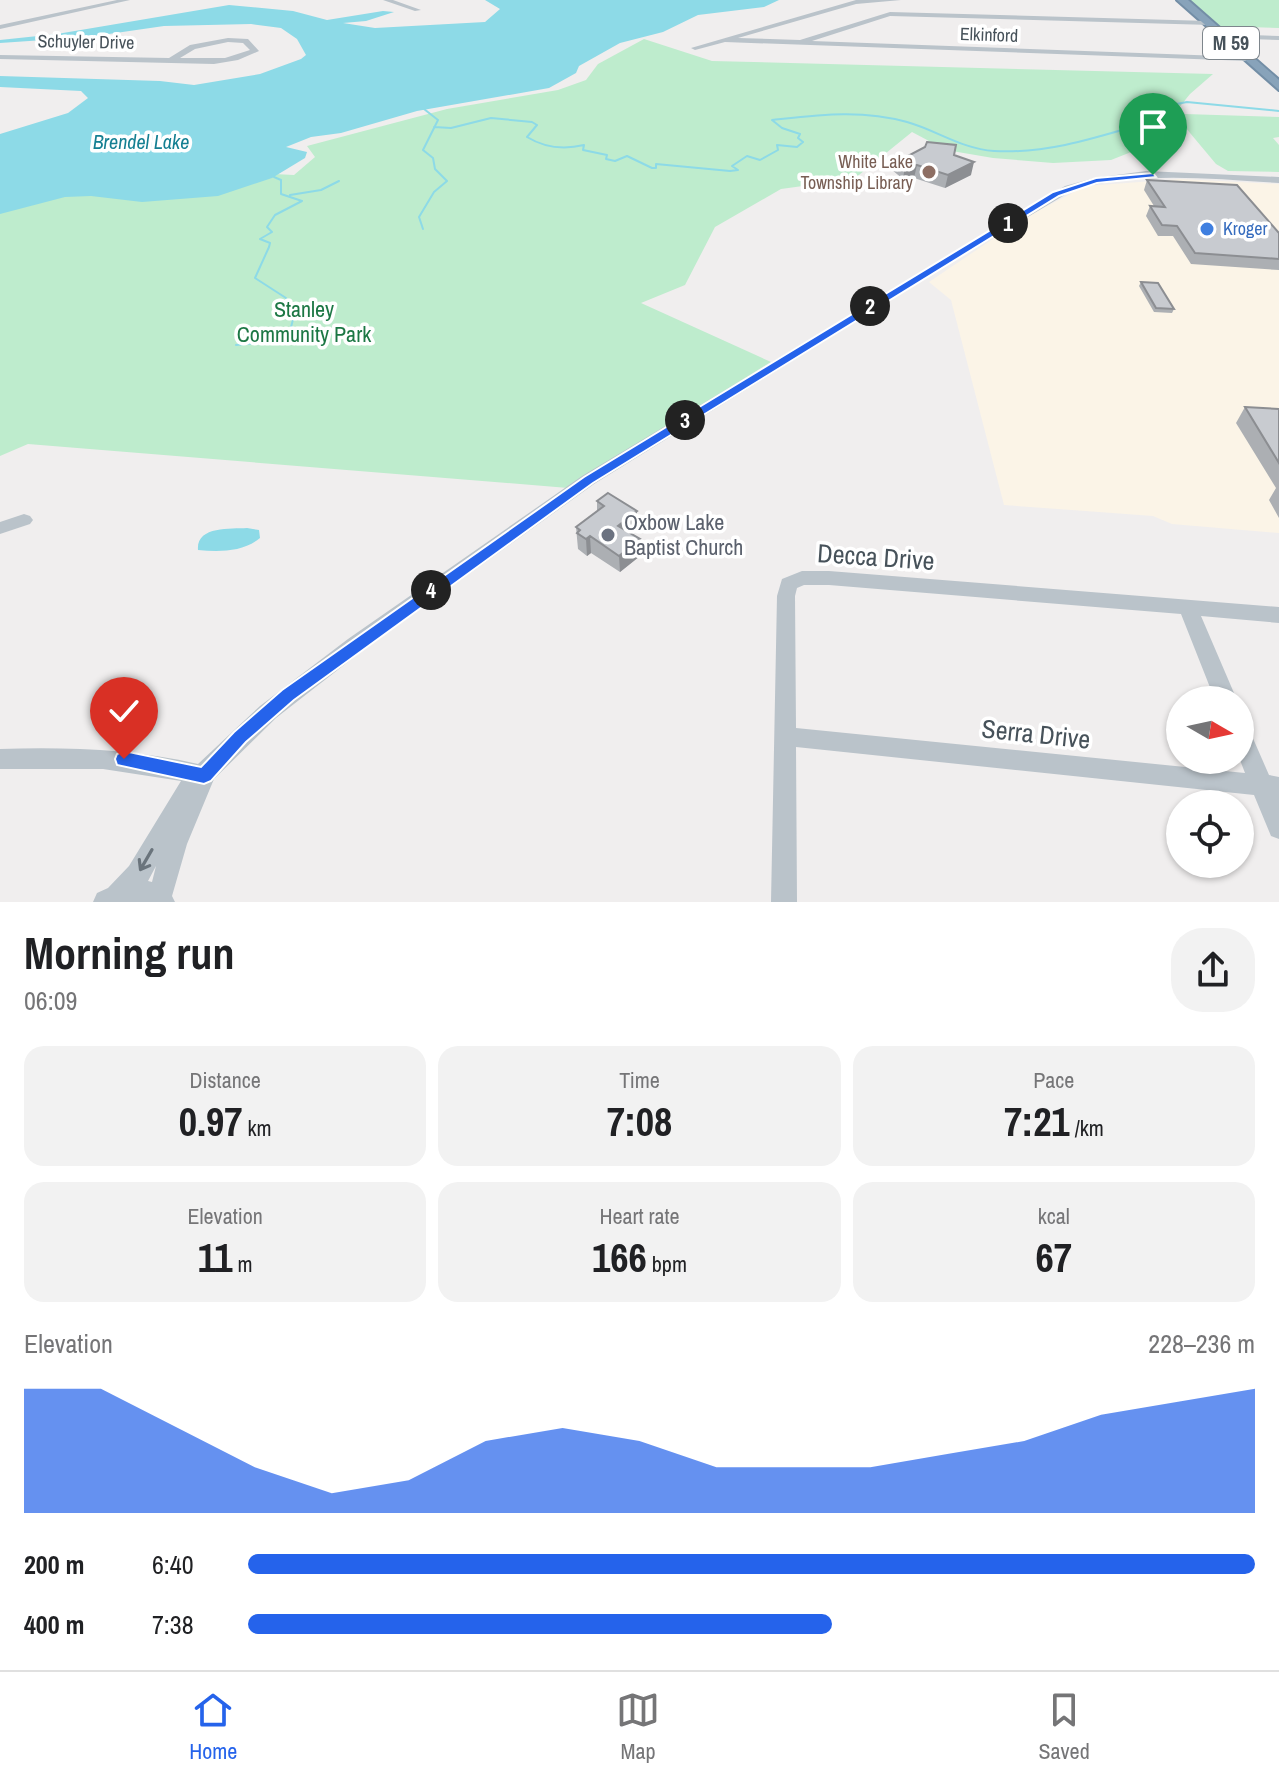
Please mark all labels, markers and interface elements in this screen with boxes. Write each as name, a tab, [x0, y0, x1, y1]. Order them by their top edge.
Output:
street label: Elkinford	[959, 21, 1019, 48]
road number: M 59	[1203, 27, 1259, 59]
street label: Schuyler Drive	[37, 28, 135, 55]
pin	[1119, 93, 1187, 175]
icon: arrive	[1131, 105, 1175, 149]
water label: Brendel Lake	[93, 128, 189, 155]
place label: White Lake Township Library	[801, 149, 914, 195]
marker: White Lake Township Library	[920, 163, 938, 181]
pin: 1	[988, 203, 1028, 243]
text: 1	[1003, 208, 1013, 238]
place label: Kroger	[1223, 216, 1267, 241]
marker: Kroger	[1198, 220, 1216, 238]
pin: 2	[850, 286, 890, 326]
text: 2	[865, 291, 875, 321]
park label: Stanley Community Park	[237, 294, 372, 349]
pin: 3	[665, 400, 705, 440]
text: 3	[680, 405, 690, 435]
place label: Oxbow Lake Baptist Church	[624, 507, 743, 562]
marker: Oxbow Lake Baptist Church	[599, 526, 617, 544]
street label: Decca Drive	[816, 535, 936, 578]
pin: 4	[411, 570, 451, 610]
text: 4	[426, 575, 436, 605]
pin	[90, 677, 158, 759]
north arrow	[1166, 686, 1254, 774]
map controls	[1166, 686, 1254, 878]
icon: check	[102, 689, 146, 733]
street label: Serra Drive	[980, 710, 1092, 757]
button: locate	[1166, 790, 1254, 878]
one-way arrow	[138, 848, 154, 871]
text: Morning run	[24, 923, 234, 983]
button: share	[1171, 928, 1255, 1012]
text: 06:09	[24, 983, 77, 1018]
text: Distance	[190, 1065, 261, 1095]
text: Time	[619, 1065, 660, 1095]
text: Pace	[1033, 1065, 1074, 1095]
text: 0.97	[179, 1095, 243, 1148]
text: 7:08	[607, 1095, 672, 1148]
text: 7:21	[1004, 1095, 1070, 1148]
text: km	[243, 1113, 272, 1143]
text: /km	[1070, 1113, 1104, 1143]
text: Elevation	[188, 1201, 263, 1231]
text: Heart rate	[599, 1201, 680, 1231]
text: kcal	[1038, 1201, 1070, 1231]
text: 11	[198, 1231, 232, 1284]
text: 166	[592, 1231, 647, 1284]
text: 67	[1036, 1231, 1072, 1284]
text: m	[232, 1249, 253, 1279]
text: bpm	[647, 1249, 687, 1279]
text: Elevation	[24, 1326, 113, 1361]
text: 228–236 m	[1148, 1326, 1255, 1361]
text: 200 m	[24, 1547, 84, 1582]
text: 6:40	[152, 1547, 194, 1582]
text: 400 m	[24, 1607, 84, 1642]
text: 7:38	[152, 1607, 194, 1642]
tab: Home	[189, 1688, 237, 1766]
tab: Map	[616, 1688, 660, 1766]
tab: Saved	[1039, 1688, 1090, 1766]

